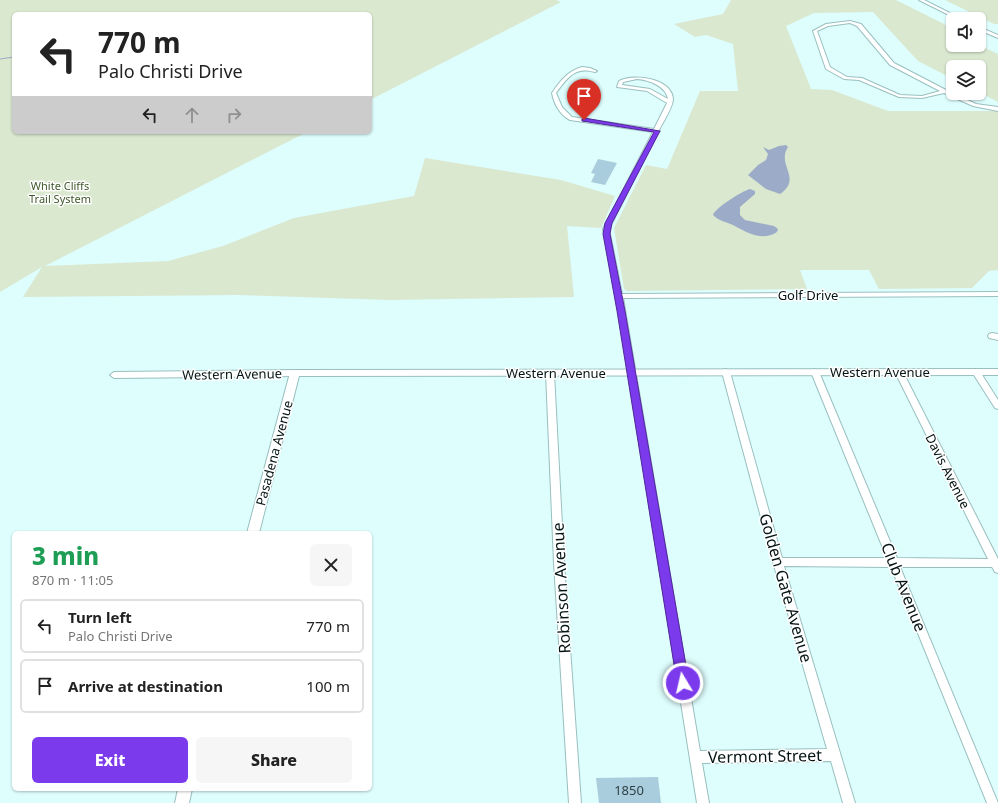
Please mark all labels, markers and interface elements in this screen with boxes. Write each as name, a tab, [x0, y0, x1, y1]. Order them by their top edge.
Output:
map controls	[946, 12, 986, 100]
button: sound	[946, 12, 986, 52]
text: 770 m	[98, 23, 181, 61]
icon: left	[32, 28, 84, 80]
text: Palo Christi Drive	[98, 59, 243, 83]
button: layers	[946, 60, 986, 100]
pin	[567, 79, 601, 120]
icon: arrive	[573, 85, 595, 107]
icon: left	[139, 104, 161, 126]
icon: ahead	[181, 104, 203, 126]
icon: right	[223, 104, 245, 126]
park label: White Cliffs Trail System	[29, 178, 91, 206]
street label: Golf Drive	[778, 286, 838, 304]
street label: Western Avenue	[830, 363, 930, 381]
street label: Western Avenue	[182, 364, 282, 384]
street label: Western Avenue	[506, 364, 606, 382]
street label: Pasadena Avenue	[251, 398, 297, 508]
street label: Davis Avenue	[921, 430, 975, 512]
street label: Golden Gate Avenue	[754, 511, 818, 665]
street label: Robinson Avenue	[547, 522, 575, 654]
text: 3 min	[32, 539, 99, 572]
street label: Club Avenue	[876, 539, 932, 635]
button: close	[310, 544, 352, 586]
text: 870 m · 11:05	[32, 571, 113, 589]
text: Turn left	[68, 607, 132, 627]
icon: left	[34, 615, 56, 637]
text: 770 m	[306, 616, 350, 636]
text: Palo Christi Drive	[68, 627, 173, 645]
position arrow	[662, 662, 704, 704]
icon: arrive	[34, 675, 56, 697]
text: Arrive at destination	[68, 676, 223, 696]
text: 100 m	[306, 676, 350, 696]
button: Exit	[32, 737, 188, 783]
button: Share	[196, 737, 352, 783]
street label: Vermont Street	[708, 744, 822, 768]
house number: 1850	[614, 781, 644, 799]

